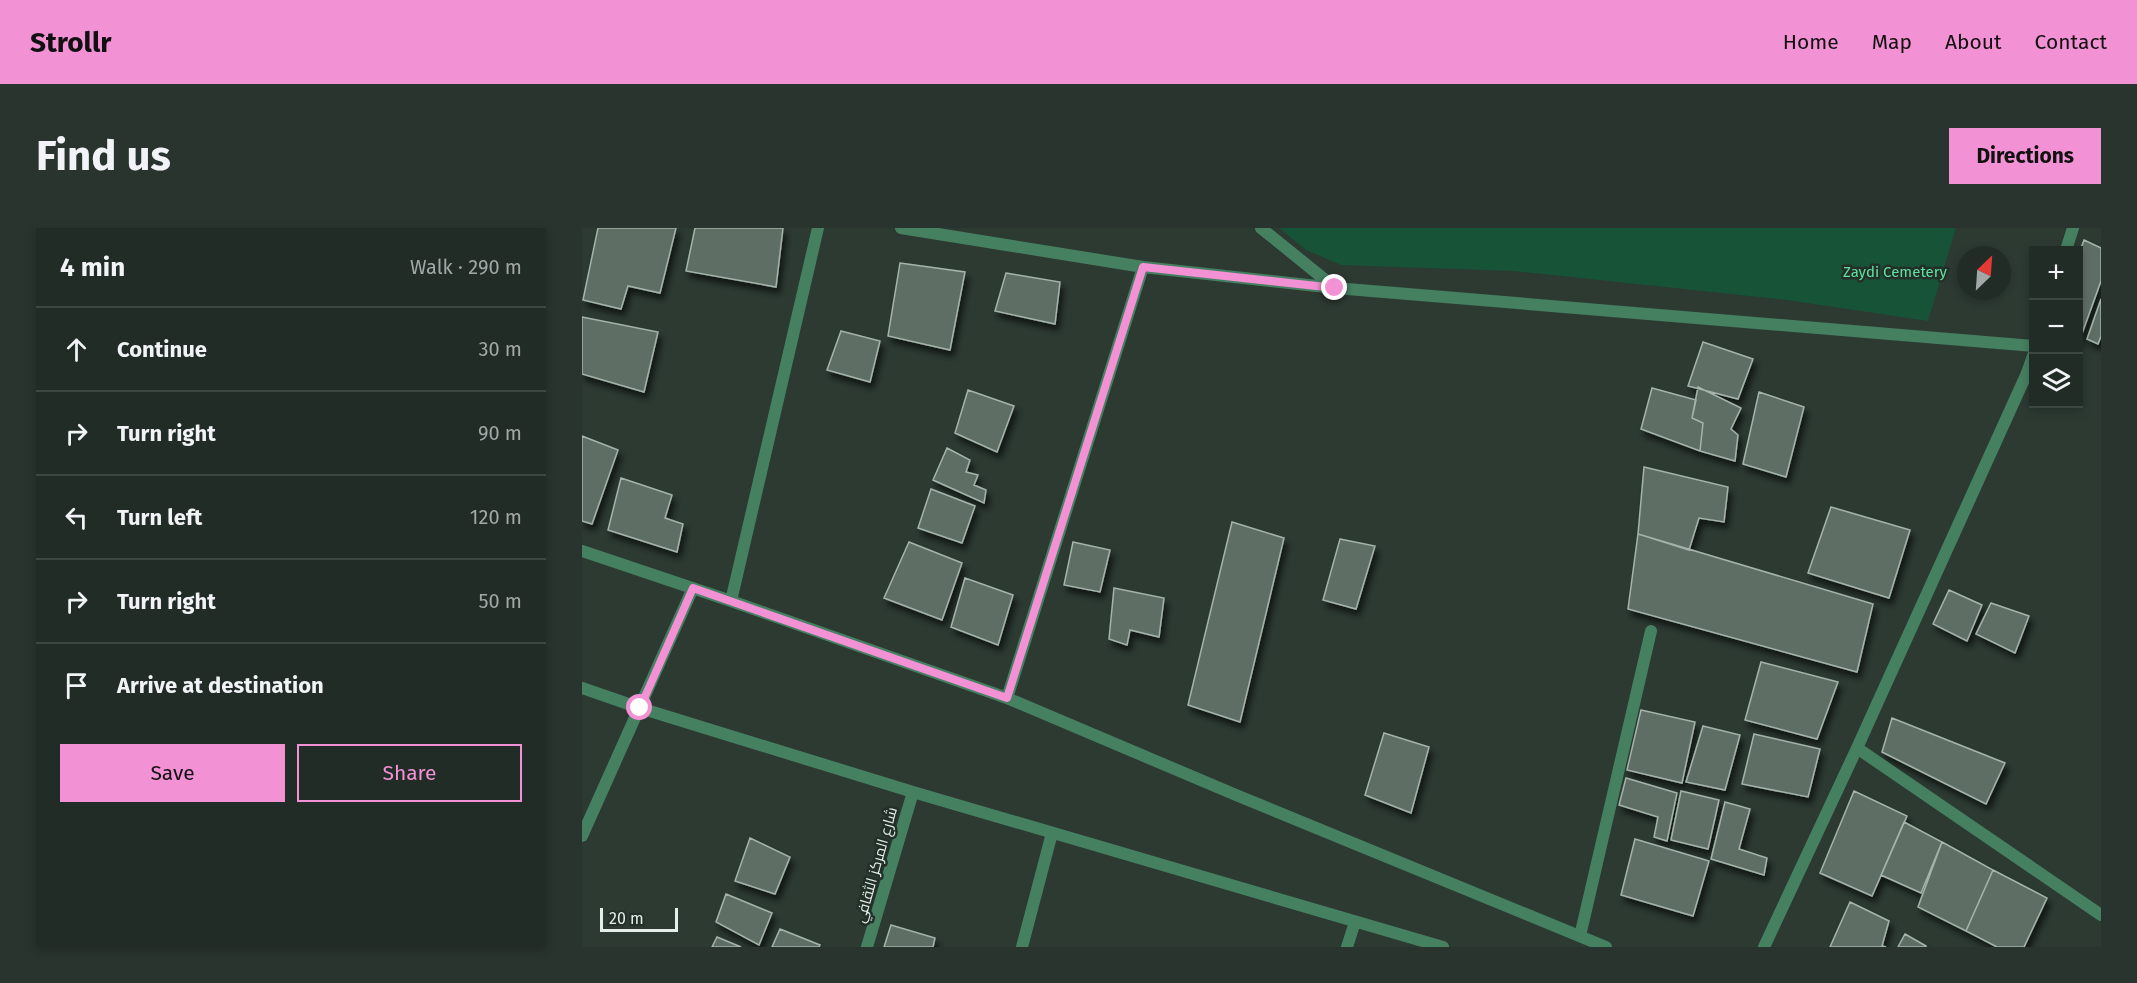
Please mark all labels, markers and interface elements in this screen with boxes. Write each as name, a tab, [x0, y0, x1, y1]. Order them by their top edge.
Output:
text: Strollr	[30, 26, 111, 59]
text: Home	[1783, 29, 1839, 55]
text: Map	[1872, 29, 1912, 55]
text: About	[1945, 29, 2002, 55]
text: Contact	[2035, 29, 2107, 55]
button: Directions	[1949, 128, 2101, 184]
text: Find us	[36, 131, 171, 181]
north arrow	[1957, 246, 2011, 300]
map controls	[2029, 246, 2083, 408]
button: +	[2029, 246, 2083, 300]
text: 4 min	[60, 252, 125, 283]
text: Walk · 290 m	[410, 255, 522, 279]
park label: Zaydi Cemetery	[1843, 263, 1948, 281]
route end	[1321, 274, 1347, 300]
button: −	[2029, 300, 2083, 354]
icon: ahead	[60, 333, 93, 366]
text: Continue	[117, 336, 207, 363]
text: 30 m	[478, 337, 522, 361]
button: layers	[2029, 354, 2083, 408]
icon: right	[60, 417, 93, 450]
text: Turn right	[117, 420, 216, 447]
text: 90 m	[478, 421, 522, 445]
icon: left	[60, 501, 93, 534]
text: Turn left	[117, 504, 202, 531]
text: 120 m	[470, 505, 522, 529]
icon: right	[60, 585, 93, 618]
text: Turn right	[117, 588, 216, 615]
text: 50 m	[478, 589, 522, 613]
icon: arrive	[60, 669, 93, 702]
text: Arrive at destination	[117, 672, 324, 699]
route start	[626, 694, 652, 720]
button: Save	[60, 744, 285, 802]
button: Share	[297, 744, 522, 802]
street label: شارع المركز الثقافي	[851, 805, 904, 926]
scale bar	[600, 905, 678, 932]
text: 20 m	[609, 909, 644, 928]

